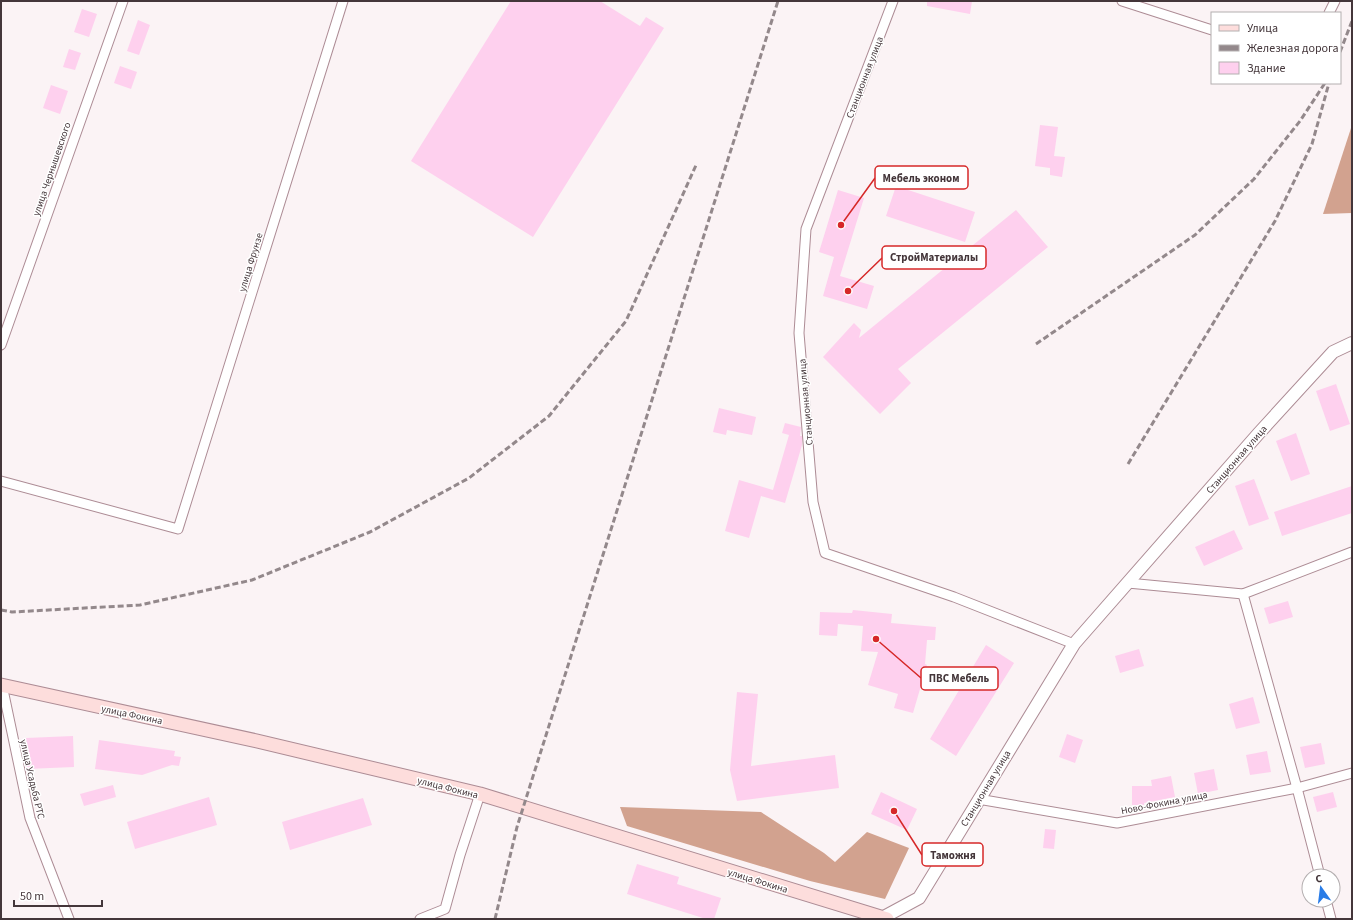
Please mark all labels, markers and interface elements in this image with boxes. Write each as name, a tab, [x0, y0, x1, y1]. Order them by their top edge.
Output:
legend	[1211, 12, 1341, 84]
text: Улица	[1247, 20, 1278, 37]
street label: Станционная улица	[843, 34, 887, 120]
text: Железная дорога	[1247, 40, 1339, 57]
text: Здание	[1247, 60, 1286, 77]
street label: улица Чернышевского	[29, 121, 75, 218]
callout: Мебель эконом	[875, 166, 968, 189]
text: Мебель эконом	[883, 171, 959, 186]
street label: улица Фрунзе	[235, 231, 267, 293]
callout: СтройМатериалы	[882, 246, 986, 269]
text: СтройМатериалы	[890, 250, 978, 265]
street label: Станционная улица	[795, 358, 817, 446]
street label: Станционная улица	[1203, 422, 1271, 497]
callout: ПВС Мебель	[921, 667, 998, 690]
text: ПВС Мебель	[929, 671, 990, 686]
street label: улица Фокина	[100, 702, 164, 728]
street label: улица Усадьба РТС	[16, 738, 48, 821]
street label: Станционная улица	[958, 748, 1014, 829]
street label: улица Фокина	[416, 774, 480, 802]
street label: Ново-Фокина улица	[1120, 788, 1209, 818]
callout: Таможня	[922, 843, 983, 866]
text: Таможня	[930, 848, 976, 863]
street label: улица Фокина	[726, 865, 790, 897]
north arrow	[1301, 868, 1341, 908]
text: С	[1314, 871, 1324, 887]
scale bar	[14, 882, 102, 908]
text: 50 m	[20, 888, 44, 905]

